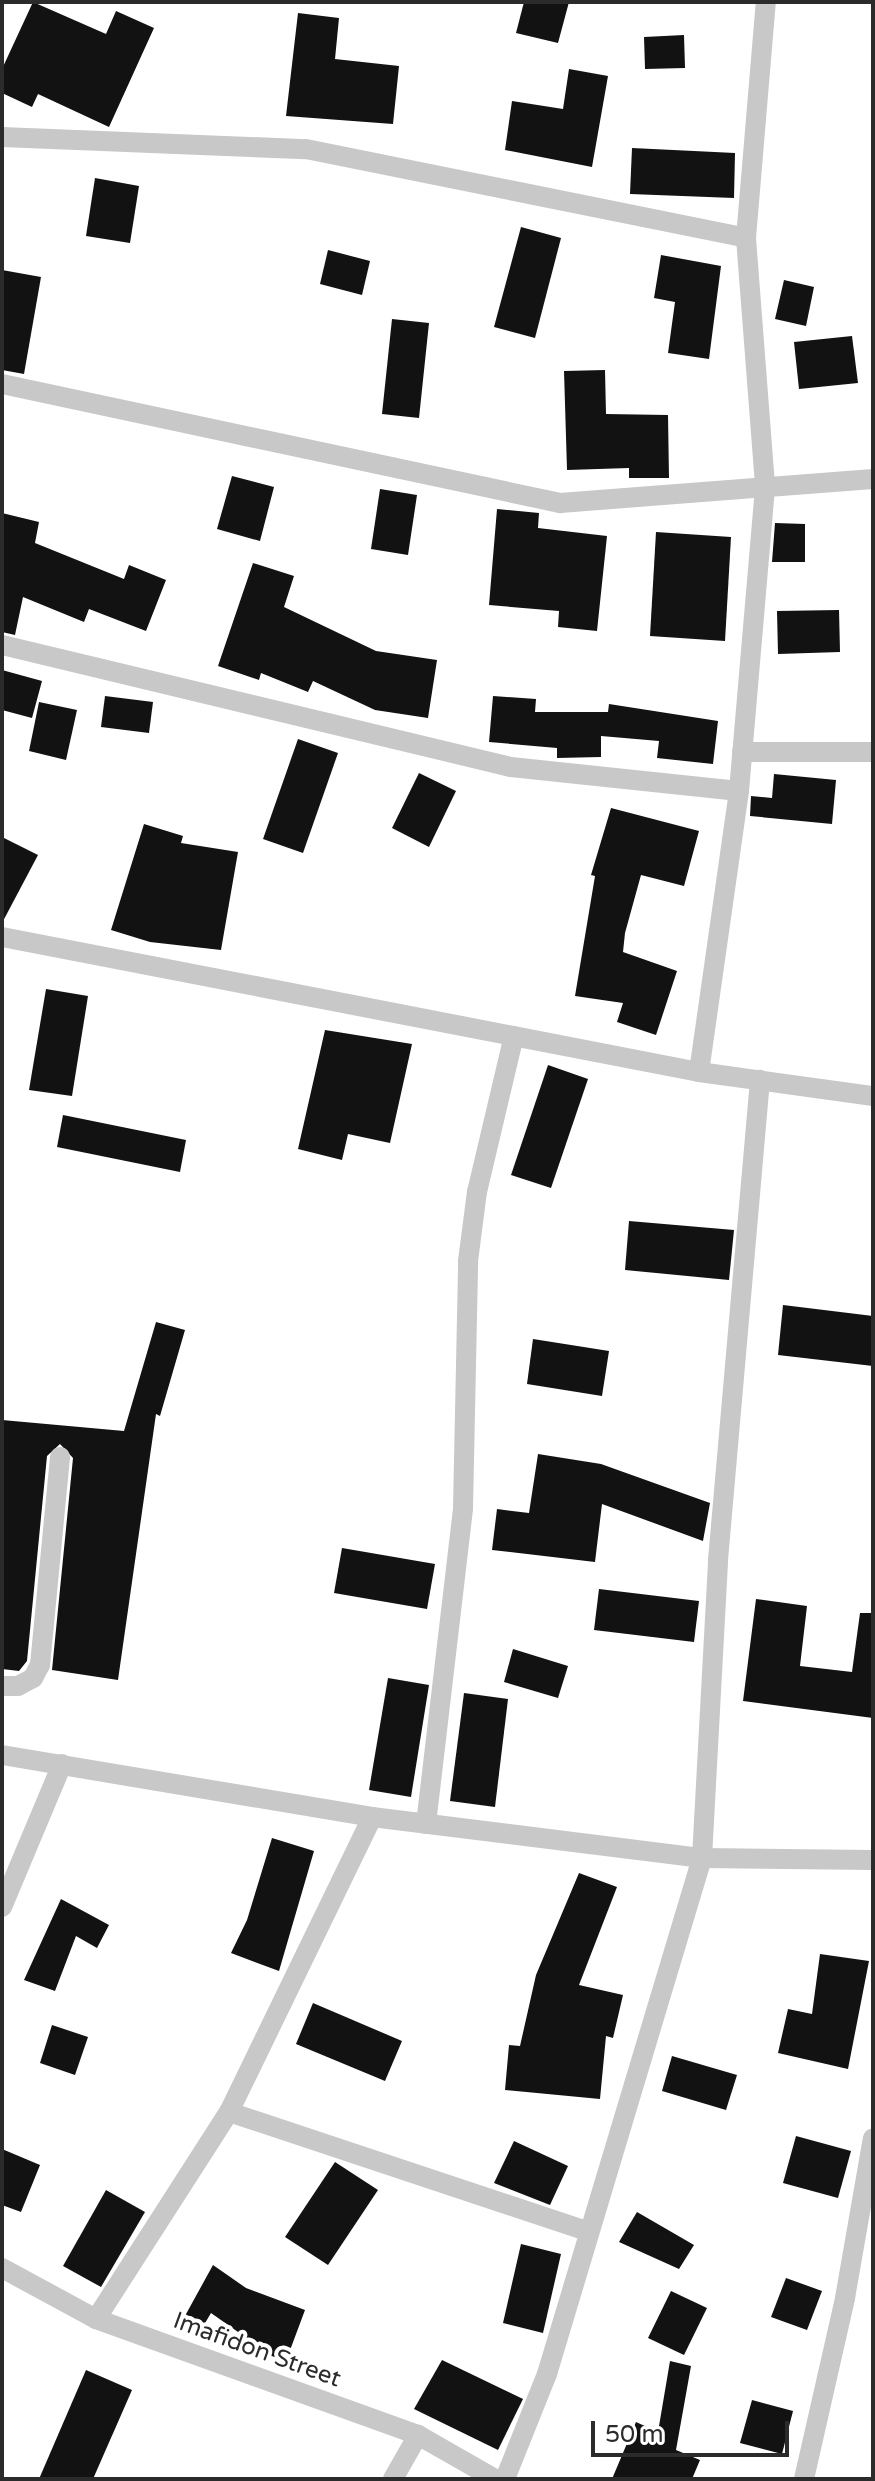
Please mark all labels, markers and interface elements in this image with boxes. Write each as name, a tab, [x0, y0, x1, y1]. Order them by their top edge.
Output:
street label: Imafidon Street	[169, 2306, 345, 2394]
scale bar	[595, 2405, 793, 2455]
text: 50 m	[605, 2420, 663, 2449]

